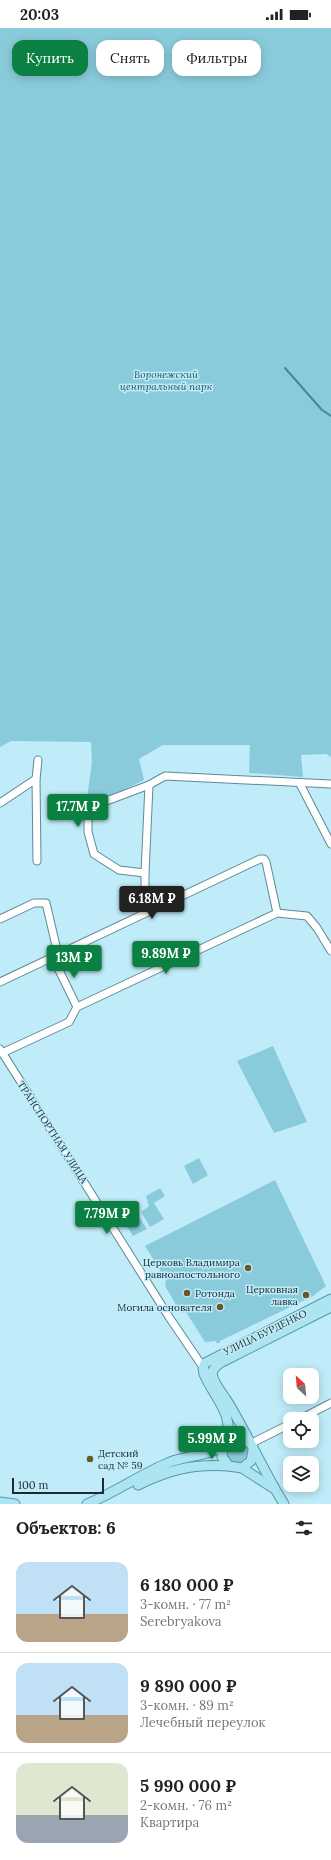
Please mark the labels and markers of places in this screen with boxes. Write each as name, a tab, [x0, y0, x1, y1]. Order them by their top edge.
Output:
pin: 17.7M ₽	[41, 794, 115, 828]
pin: 6.18M ₽	[115, 886, 189, 920]
pin: 9.89M ₽	[129, 941, 203, 975]
pin: 13M ₽	[46, 945, 102, 979]
pin: 7.79M ₽	[70, 1201, 144, 1235]
place label: Церковь Владимира равноапостольного	[143, 1256, 240, 1281]
marker: Церковь Владимира равноапостольного	[243, 1263, 253, 1273]
place label: Церковная лавка	[246, 1283, 298, 1308]
place label: Ротонда	[195, 1287, 235, 1300]
marker: Ротонда	[182, 1288, 192, 1298]
marker: Церковная лавка	[301, 1290, 311, 1300]
place label: Могила основателя	[117, 1301, 212, 1314]
marker: Могила основателя	[215, 1302, 225, 1312]
pin: 5.99M ₽	[175, 1426, 249, 1460]
place label: Детский сад № 59	[98, 1447, 143, 1472]
marker: Детский сад № 59	[85, 1454, 95, 1464]

